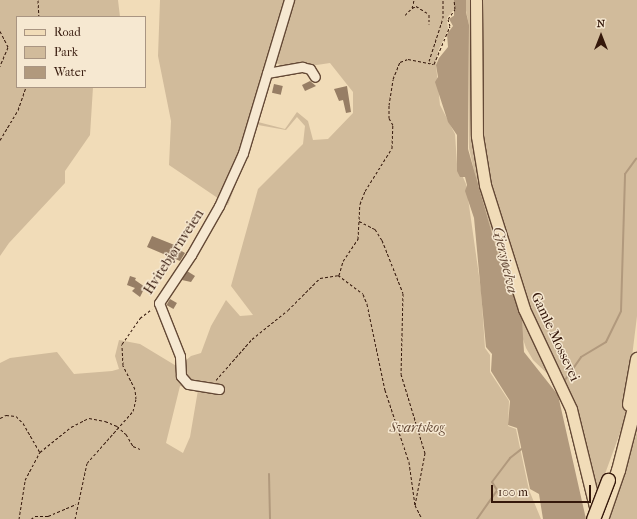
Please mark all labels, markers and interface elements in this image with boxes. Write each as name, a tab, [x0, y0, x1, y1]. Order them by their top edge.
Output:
legend	[16, 16, 146, 88]
north arrow	[581, 16, 621, 56]
text: N	[597, 17, 605, 30]
text: Road	[54, 25, 81, 39]
text: Park	[54, 45, 78, 59]
text: Water	[54, 65, 86, 79]
street label: Hvitebjørnveien	[140, 206, 208, 298]
water label: Gjersjøelva	[489, 225, 521, 295]
street label: Gamle Mossevei	[527, 290, 583, 384]
park label: Svartskog	[389, 420, 445, 436]
scale bar	[493, 477, 593, 503]
text: 100 m	[498, 485, 528, 499]

